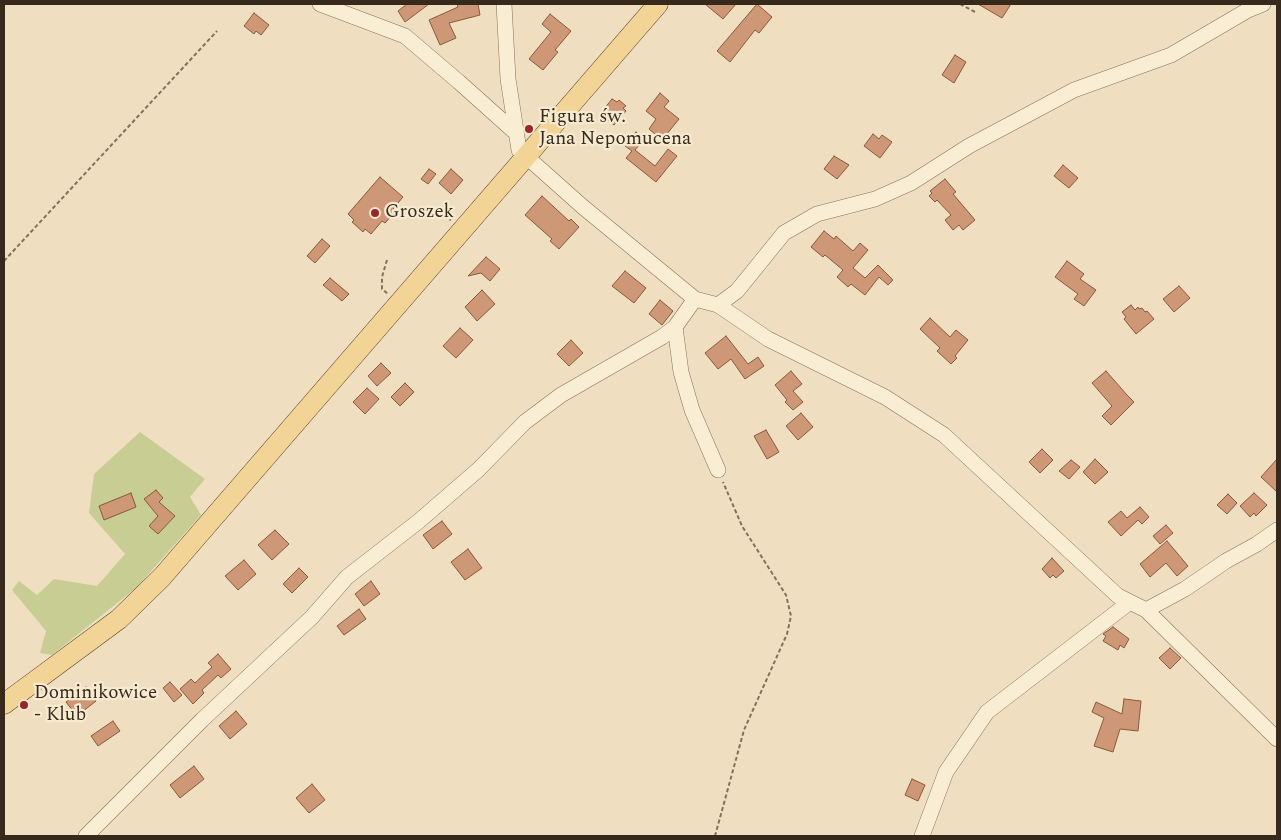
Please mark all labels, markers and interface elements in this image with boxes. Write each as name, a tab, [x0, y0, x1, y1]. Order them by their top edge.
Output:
place label: Figura św. Jana Nepomucena	[539, 107, 691, 151]
marker: Figura św. Jana Nepomucena	[523, 123, 535, 135]
place label: Groszek	[385, 202, 454, 224]
marker: Groszek	[369, 207, 381, 219]
place label: Dominikowice - Klub	[34, 683, 157, 727]
marker: Dominikowice - Klub	[18, 699, 30, 711]

